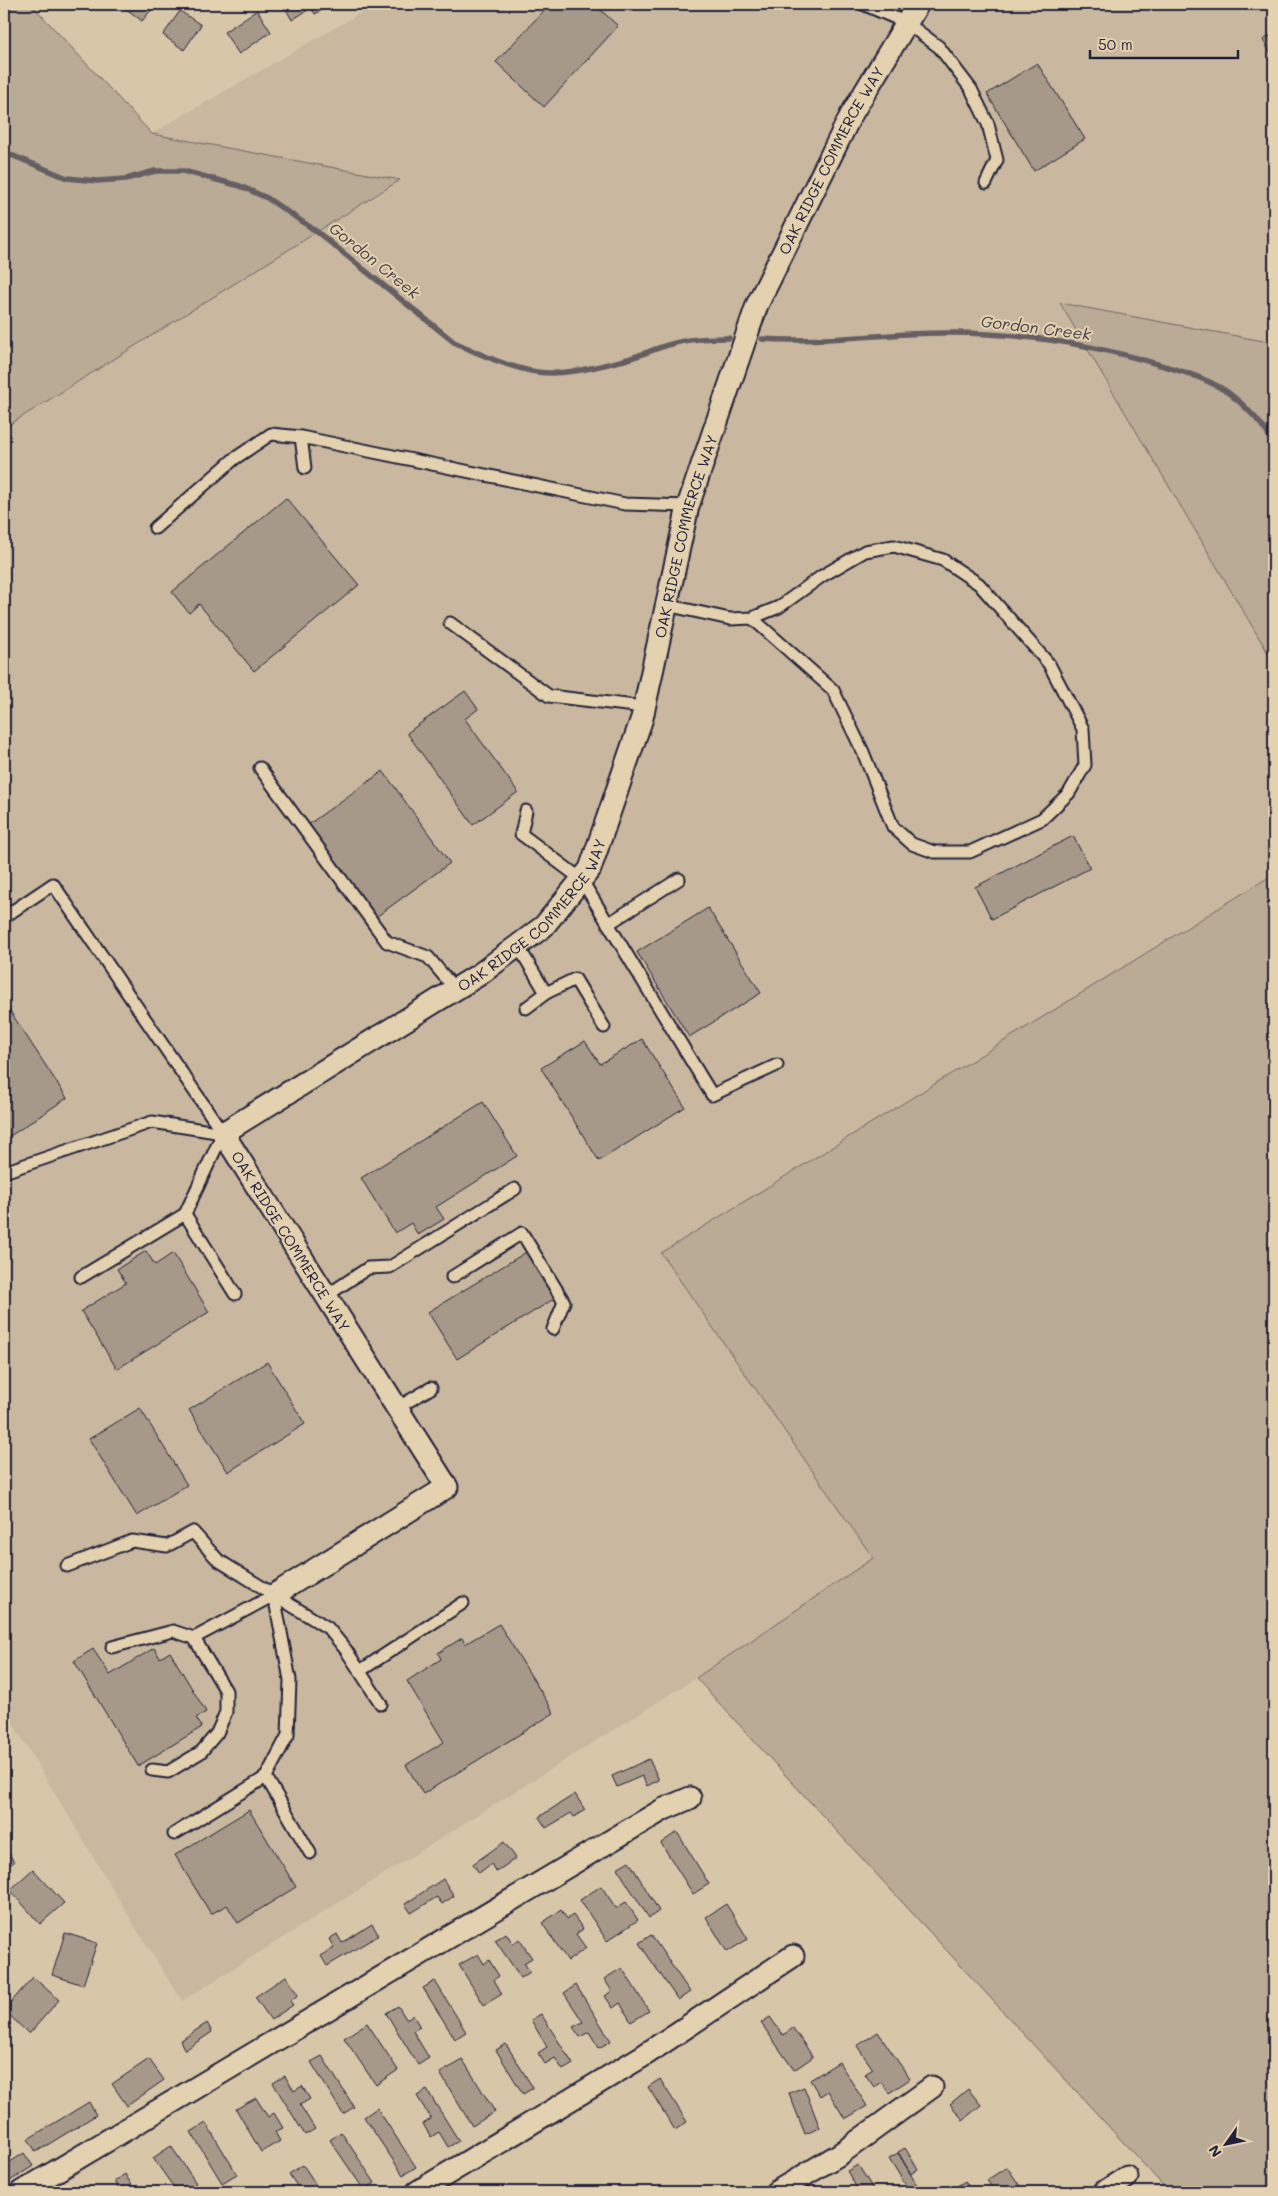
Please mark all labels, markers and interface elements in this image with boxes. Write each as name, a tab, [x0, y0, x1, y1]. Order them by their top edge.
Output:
scale bar	[1090, 28, 1238, 60]
text: 50 m	[1098, 34, 1133, 54]
street label: OAK RIDGE COMMERCE WAY	[774, 62, 888, 258]
water label: Gordon Creek	[325, 217, 425, 303]
water label: Gordon Creek	[980, 310, 1093, 344]
street label: OAK RIDGE COMMERCE WAY	[650, 432, 722, 640]
street label: OAK RIDGE COMMERCE WAY	[454, 836, 610, 996]
street label: OAK RIDGE COMMERCE WAY	[227, 1147, 355, 1335]
north arrow	[1200, 2118, 1250, 2168]
text: N	[1204, 2142, 1226, 2161]

